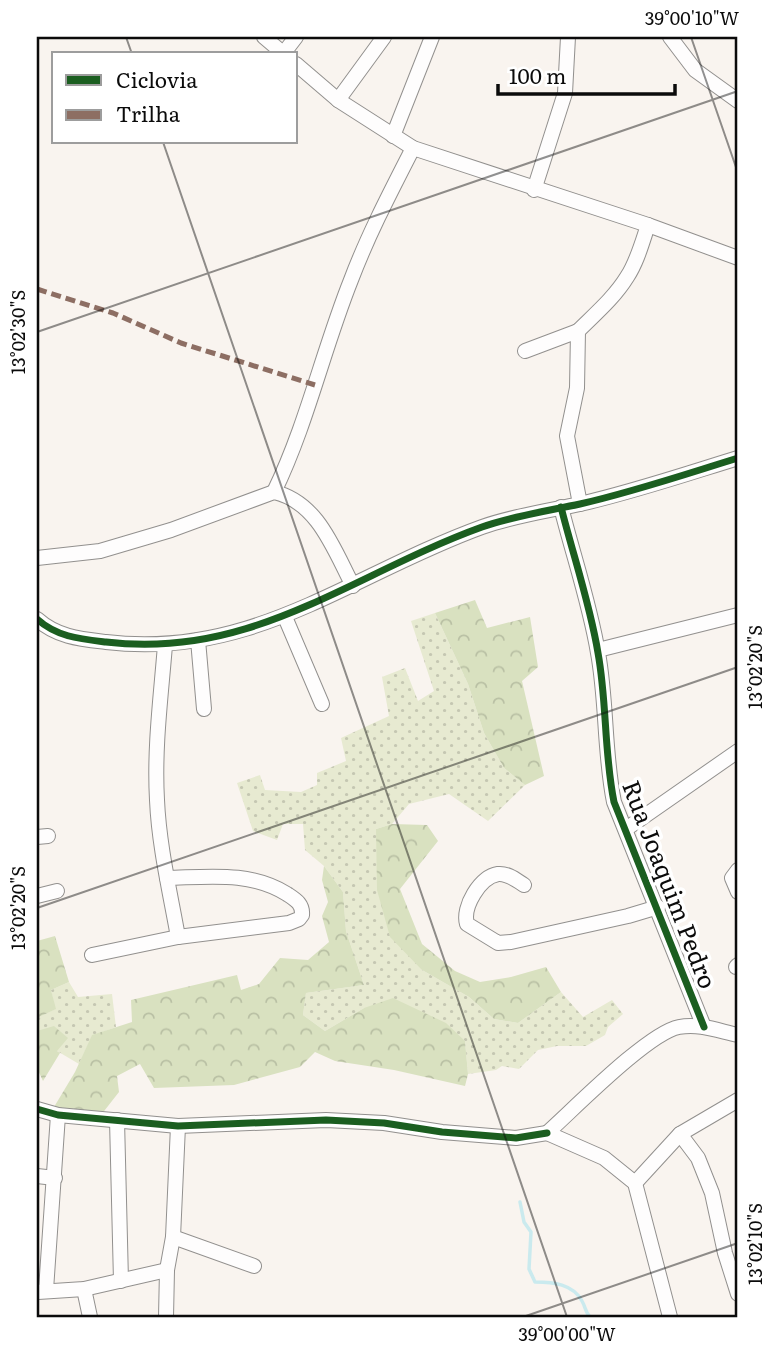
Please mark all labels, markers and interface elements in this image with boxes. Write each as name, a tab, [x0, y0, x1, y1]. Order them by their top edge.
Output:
text: 39°00'10"W	[645, 4, 740, 31]
legend	[52, 52, 298, 144]
scale bar	[498, 52, 675, 96]
text: 100 m	[509, 59, 566, 90]
text: Ciclovia	[116, 63, 198, 94]
text: Trilha	[116, 97, 181, 128]
text: 13°02'30"S	[4, 290, 31, 374]
text: 13°02'20"S	[741, 625, 768, 709]
street label: Rua Joaquim Pedro	[615, 775, 727, 993]
text: 13°02'20"S	[4, 866, 31, 950]
text: 13°02'10"S	[741, 1203, 768, 1285]
text: 39°00'00"W	[518, 1320, 616, 1347]

